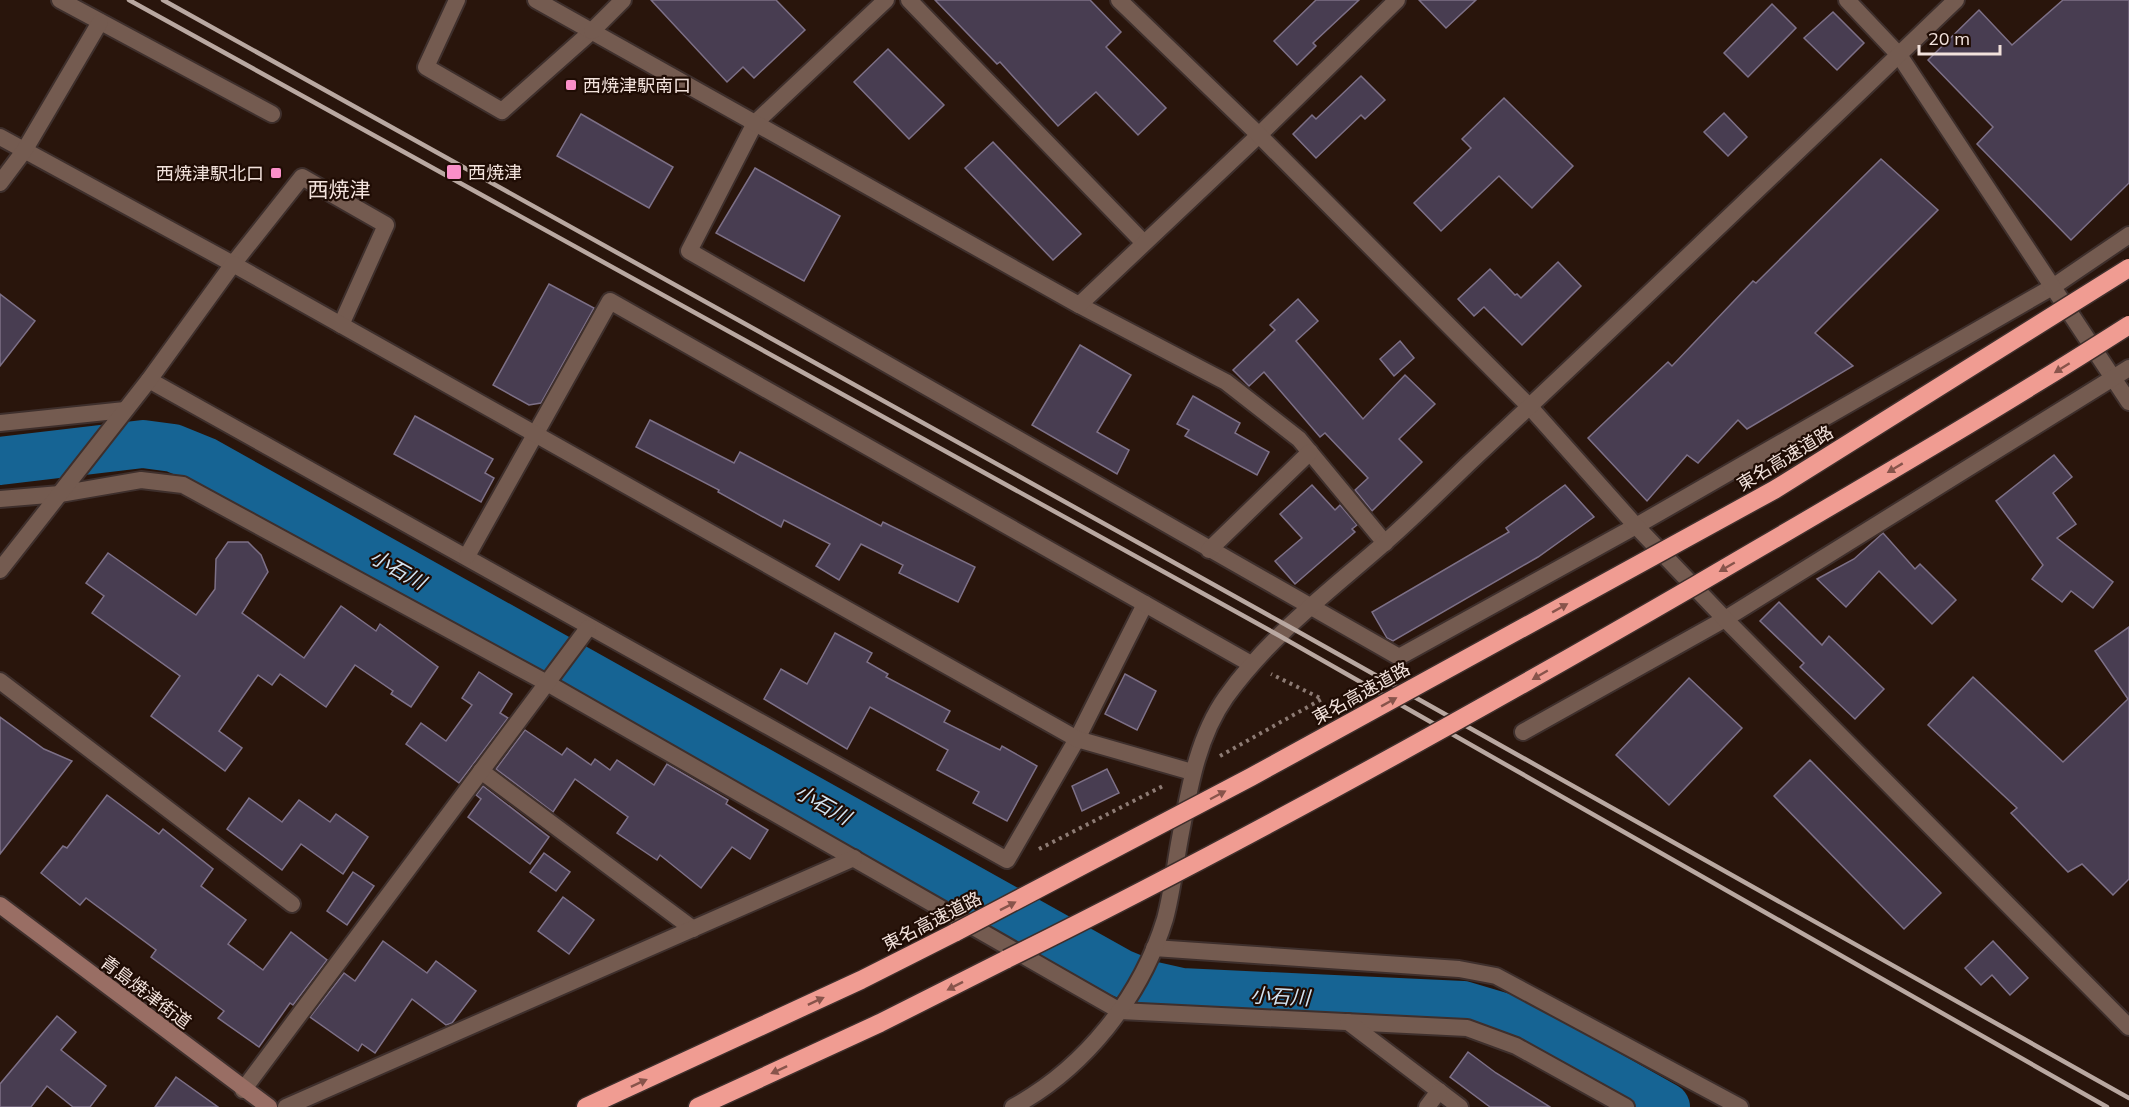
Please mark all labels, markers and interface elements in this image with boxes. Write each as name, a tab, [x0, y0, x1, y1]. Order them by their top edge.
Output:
scale bar	[1919, 18, 2000, 56]
text: 20 m	[1928, 27, 1970, 50]
place label: 西焼津駅南口	[583, 74, 691, 97]
marker: 西焼津駅南口	[564, 78, 578, 92]
place label: 西焼津	[468, 161, 522, 184]
place label: 西焼津駅北口	[156, 162, 264, 185]
marker: 西焼津	[445, 163, 463, 181]
marker: 西焼津駅北口	[269, 166, 283, 180]
district label: 西焼津	[308, 176, 371, 202]
one-way arrow	[2054, 362, 2070, 373]
street label: 東名高速道路	[1733, 420, 1837, 496]
one-way arrow	[1887, 462, 1903, 473]
water label: 小石川	[366, 544, 432, 595]
one-way arrow	[1718, 562, 1735, 572]
one-way arrow	[1552, 603, 1569, 613]
street label: 東名高速道路	[1308, 657, 1414, 729]
one-way arrow	[1532, 670, 1548, 681]
one-way arrow	[1381, 697, 1398, 707]
water label: 小石川	[791, 779, 857, 830]
one-way arrow	[1210, 790, 1227, 800]
street label: 東名高速道路	[879, 886, 985, 956]
one-way arrow	[1000, 901, 1017, 910]
street label: 青島焼津街道	[96, 950, 196, 1034]
one-way arrow	[947, 981, 964, 990]
water label: 小石川	[1249, 982, 1313, 1010]
one-way arrow	[808, 996, 825, 1005]
one-way arrow	[771, 1065, 788, 1074]
one-way arrow	[631, 1078, 648, 1087]

